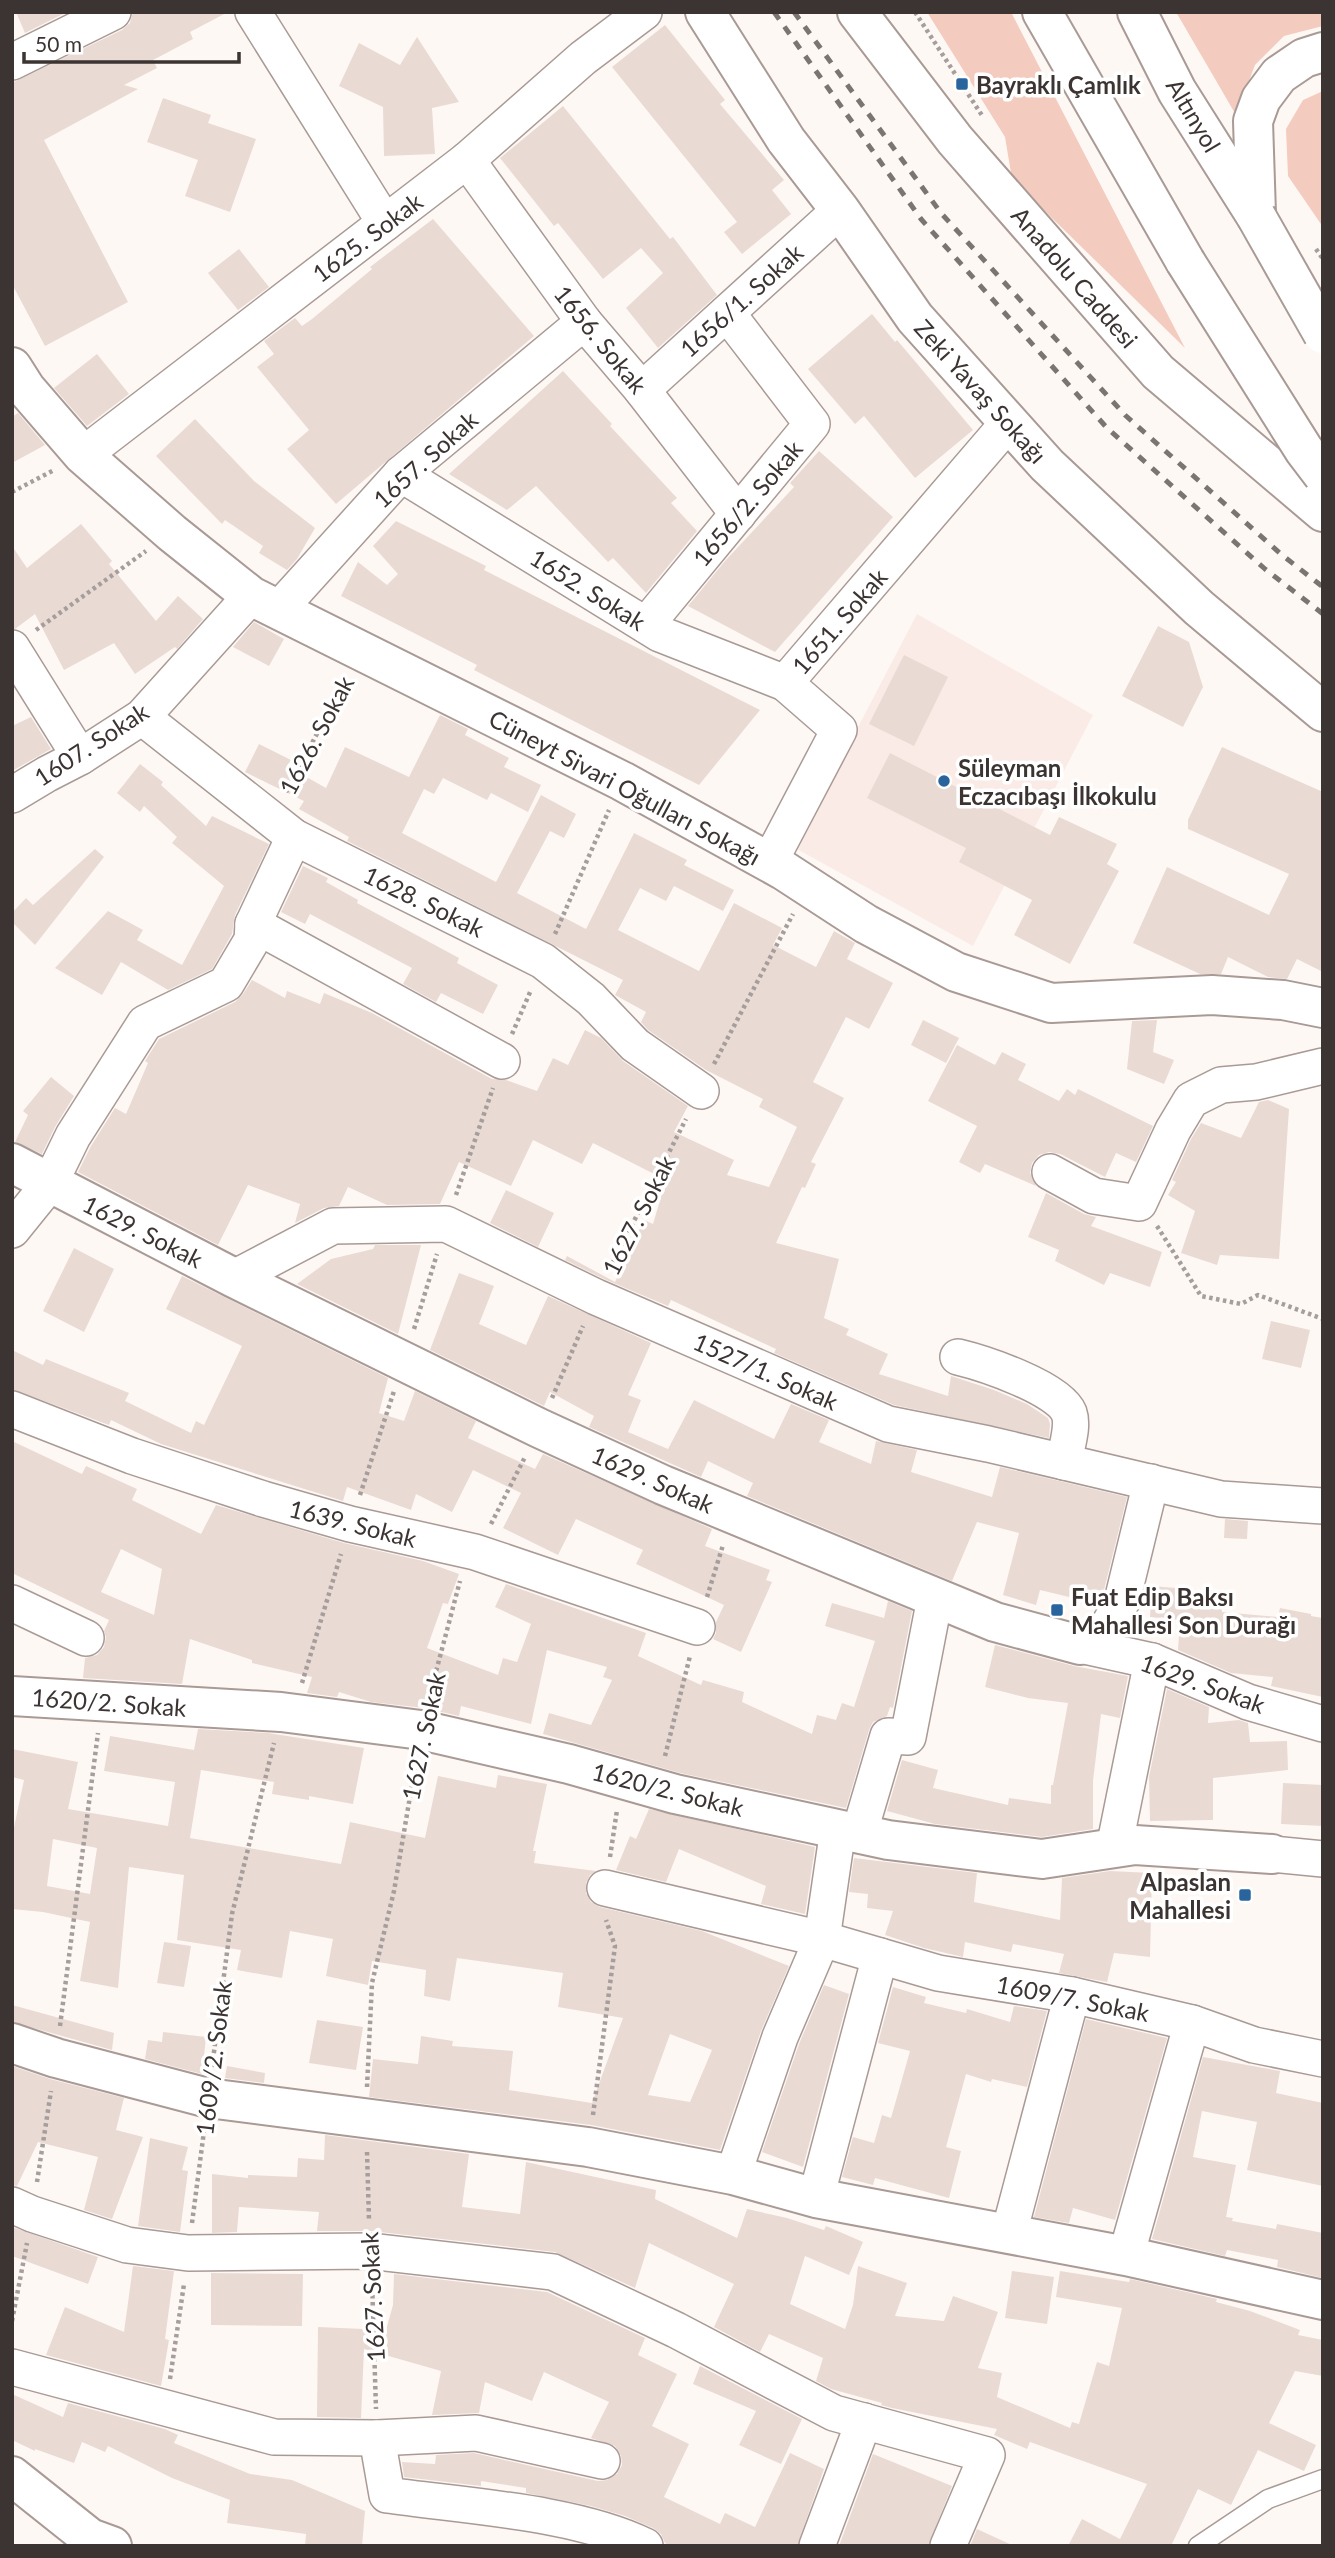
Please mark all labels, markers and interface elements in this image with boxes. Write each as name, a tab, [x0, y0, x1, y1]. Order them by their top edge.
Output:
scale bar	[24, 21, 240, 65]
text: 50 m	[35, 31, 82, 56]
place label: Bayraklı Çamlık	[976, 70, 1141, 99]
street label: Altınyol	[1161, 73, 1227, 157]
marker: Bayraklı Çamlık	[954, 76, 970, 92]
street label: 1625. Sokak	[306, 186, 428, 288]
street label: Anadolu Caddesi	[1006, 201, 1144, 353]
street label: 1656/1. Sokak	[674, 237, 809, 363]
street label: 1656. Sokak	[549, 279, 654, 399]
street label: Zeki Yavaş Sokağı	[909, 313, 1053, 469]
street label: 1657. Sokak	[367, 404, 484, 513]
street label: 1656/2. Sokak	[686, 434, 808, 572]
street label: 1652. Sokak	[525, 542, 652, 636]
street label: 1651. Sokak	[785, 562, 893, 680]
street label: 1626. Sokak	[273, 670, 360, 799]
street label: 1607. Sokak	[28, 696, 154, 792]
street label: Cüneyt Sivari Oğulları Sokağı	[484, 703, 766, 871]
place label: Süleyman Eczacıbaşı İlkokulu	[958, 753, 1157, 810]
marker: Süleyman Eczacıbaşı İlkokulu	[936, 773, 952, 789]
street label: 1628. Sokak	[359, 859, 490, 943]
street label: 1627. Sokak	[595, 1150, 681, 1280]
street label: 1629. Sokak	[78, 1188, 208, 1274]
street label: 1527/1. Sokak	[689, 1326, 843, 1416]
street label: 1629. Sokak	[588, 1439, 719, 1519]
street label: 1639. Sokak	[286, 1493, 421, 1553]
place label: Fuat Edip Baksı Mahallesi Son Durağı	[1071, 1582, 1296, 1639]
marker: Fuat Edip Baksı Mahallesi Son Durağı	[1049, 1602, 1065, 1618]
street label: 1629. Sokak	[1137, 1647, 1270, 1719]
street label: 1627. Sokak	[395, 1668, 451, 1803]
street label: 1620/2. Sokak	[31, 1682, 188, 1722]
street label: 1620/2. Sokak	[589, 1756, 748, 1822]
place label: Alpaslan Mahallesi	[1129, 1867, 1231, 1924]
marker: Alpaslan Mahallesi	[1237, 1887, 1253, 1903]
street label: 1609/7. Sokak	[994, 1969, 1153, 2027]
street label: 1609/2. Sokak	[189, 1978, 237, 2137]
street label: 1627. Sokak	[354, 2230, 390, 2363]

